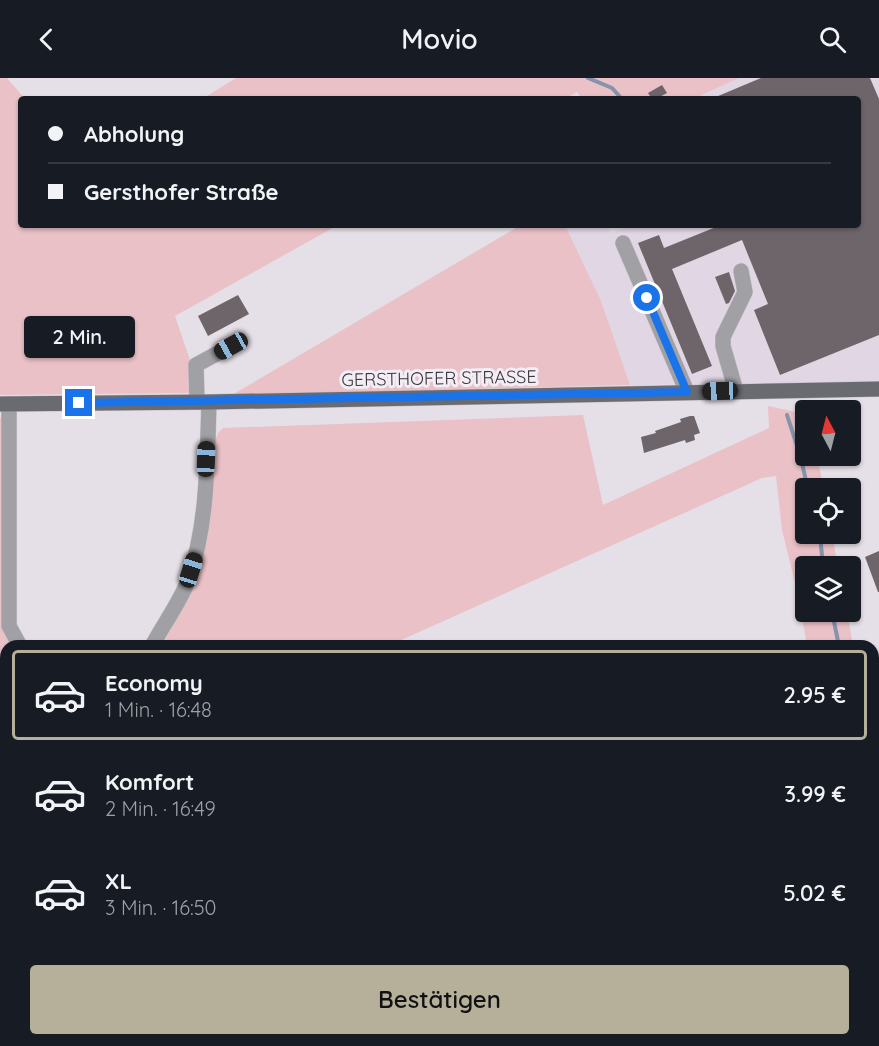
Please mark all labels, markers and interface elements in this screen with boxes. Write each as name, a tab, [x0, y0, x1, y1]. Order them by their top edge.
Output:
text: Movio	[401, 22, 478, 56]
icon: back	[30, 23, 63, 56]
icon: search	[816, 23, 849, 56]
text: Abholung	[84, 120, 184, 148]
text: Gersthofer Straße	[84, 178, 279, 206]
route start	[633, 284, 660, 311]
callout: 2 Min.	[23, 316, 134, 358]
text: 2 Min.	[52, 324, 107, 349]
car	[211, 329, 251, 363]
street label: GERSTHOFER STRASSE	[341, 365, 537, 391]
car	[702, 381, 738, 401]
route end	[65, 389, 92, 416]
north arrow	[795, 400, 861, 466]
map controls	[795, 400, 861, 622]
car	[196, 441, 216, 477]
button: locate	[795, 478, 861, 544]
car	[177, 550, 205, 590]
button: layers	[795, 556, 861, 622]
icon: car	[33, 668, 87, 722]
text: Economy	[105, 669, 203, 697]
text: 2.95 €	[783, 681, 846, 709]
text: 1 Min. · 16:48	[105, 697, 212, 722]
icon: car	[33, 767, 87, 821]
text: Komfort	[105, 768, 194, 796]
text: 3.99 €	[784, 780, 846, 808]
text: 2 Min. · 16:49	[105, 796, 216, 821]
icon: car	[33, 866, 87, 920]
text: XL	[105, 867, 132, 895]
text: 5.02 €	[783, 879, 846, 907]
text: 3 Min. · 16:50	[105, 895, 216, 920]
button: Bestätigen	[30, 965, 849, 1034]

